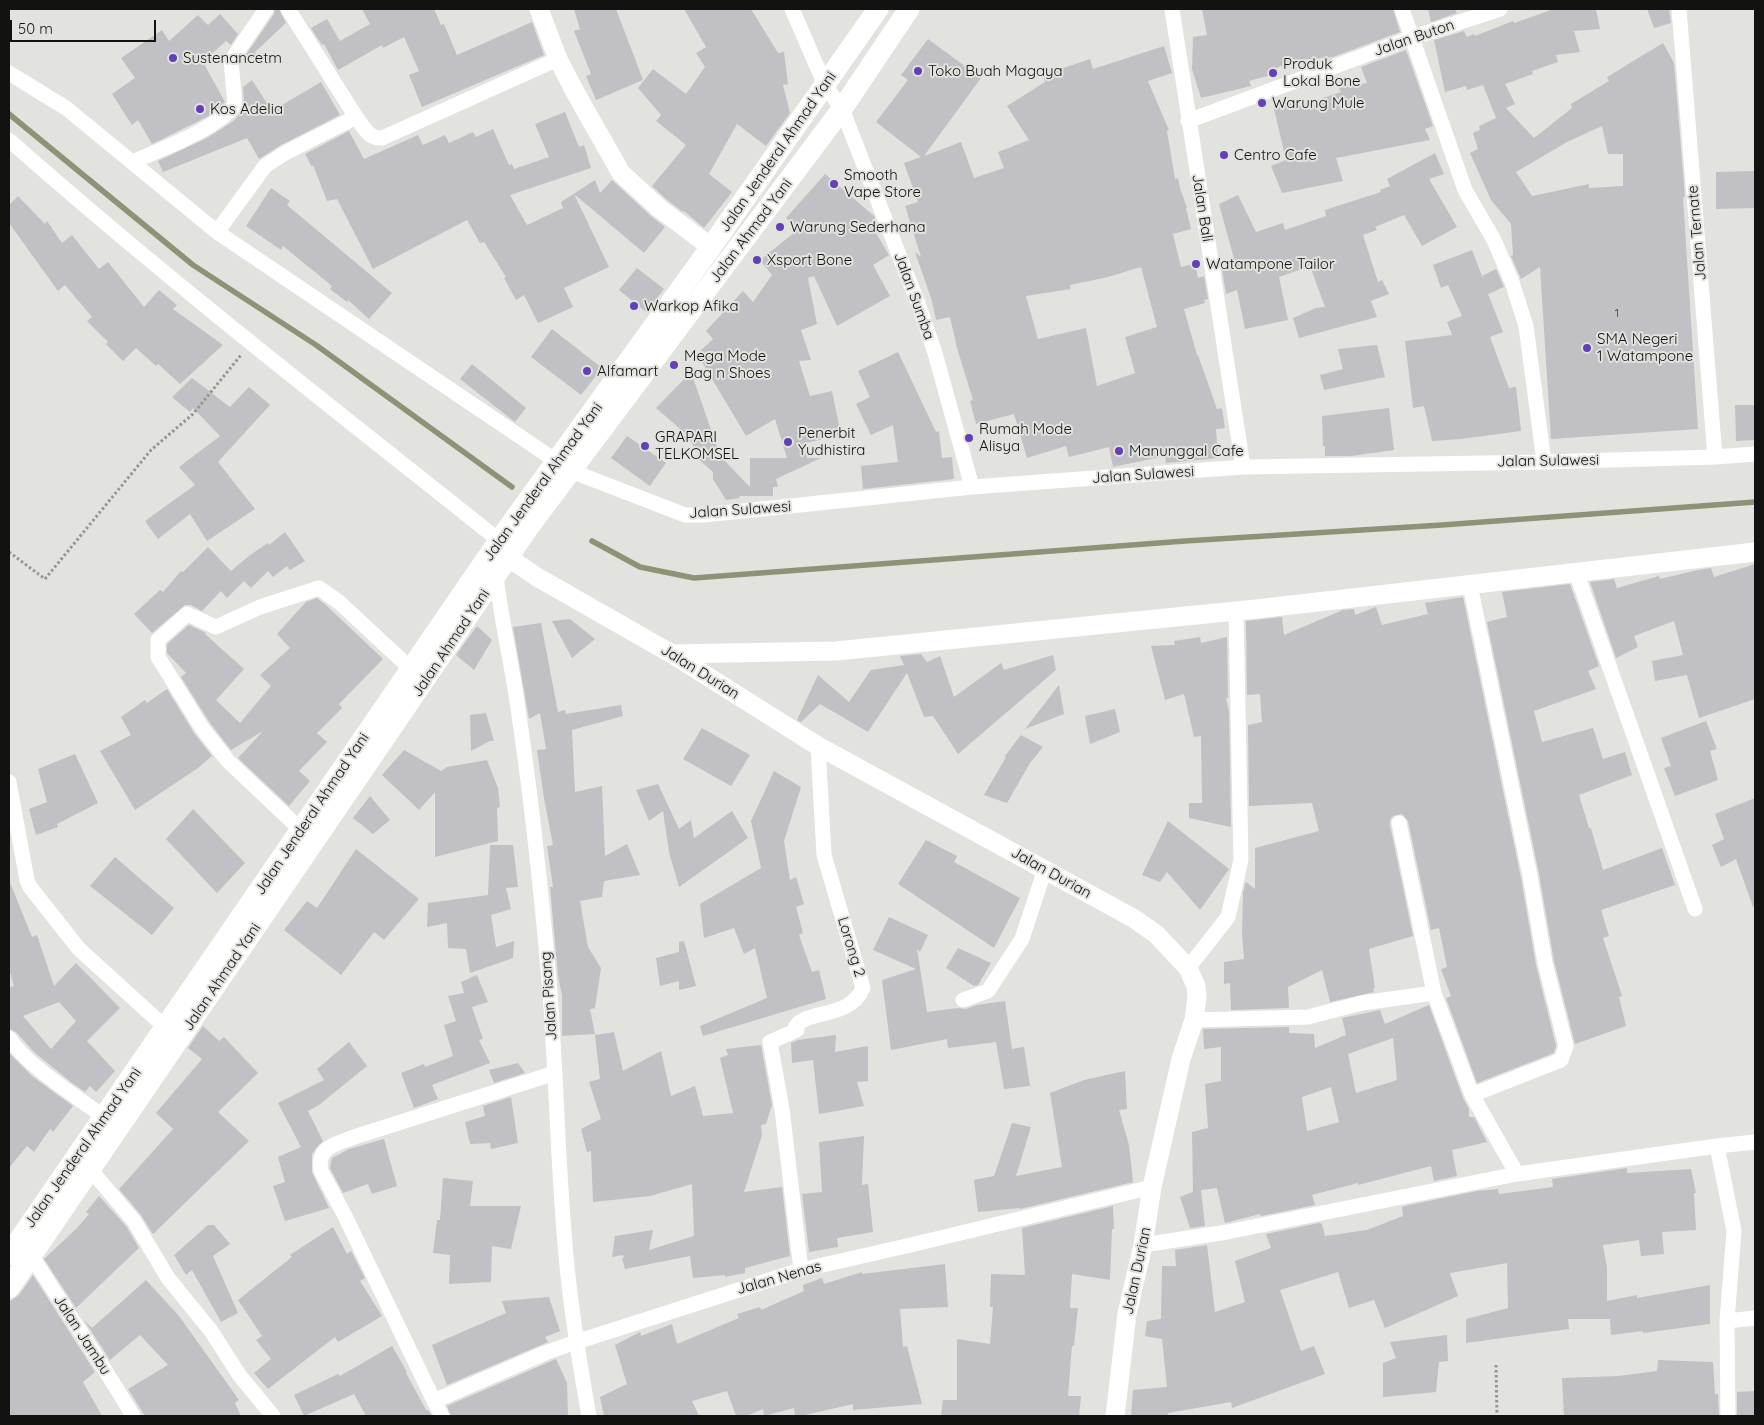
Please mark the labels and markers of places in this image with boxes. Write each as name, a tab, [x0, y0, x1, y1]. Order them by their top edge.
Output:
place label: Sustenancetm	[183, 49, 282, 67]
marker: Sustenancetm	[167, 52, 179, 64]
place label: Produk Lokal Bone	[1283, 55, 1361, 90]
place label: Toko Buah Magaya	[928, 62, 1063, 80]
marker: Toko Buah Magaya	[912, 65, 924, 77]
marker: Produk Lokal Bone	[1267, 67, 1279, 79]
place label: Warung Mule	[1272, 94, 1365, 112]
marker: Warung Mule	[1256, 97, 1268, 109]
place label: Kos Adelia	[210, 100, 283, 118]
marker: Kos Adelia	[194, 103, 206, 115]
place label: Centro Cafe	[1234, 146, 1317, 164]
marker: Centro Cafe	[1218, 149, 1230, 161]
place label: Smooth Vape Store	[844, 166, 921, 201]
marker: Smooth Vape Store	[828, 178, 840, 190]
place label: Warung Sederhana	[790, 218, 925, 236]
marker: Warung Sederhana	[774, 221, 786, 233]
place label: Xsport Bone	[767, 251, 852, 269]
marker: Xsport Bone	[751, 254, 763, 266]
place label: Watampone Tailor	[1206, 255, 1335, 273]
marker: Watampone Tailor	[1190, 258, 1202, 270]
place label: Warkop Afika	[644, 297, 739, 315]
marker: Warkop Afika	[628, 300, 640, 312]
place label: SMA Negeri 1 Watampone	[1597, 330, 1693, 365]
marker: SMA Negeri 1 Watampone	[1581, 342, 1593, 354]
place label: Mega Mode Bag n Shoes	[684, 347, 771, 382]
marker: Mega Mode Bag n Shoes	[668, 359, 680, 371]
place label: Alfamart	[597, 362, 658, 380]
marker: Alfamart	[581, 365, 593, 377]
place label: Rumah Mode Alisya	[979, 420, 1072, 455]
place label: Penerbit Yudhistira	[798, 424, 865, 459]
place label: GRAPARI TELKOMSEL	[655, 428, 739, 463]
marker: Rumah Mode Alisya	[963, 432, 975, 444]
marker: Penerbit Yudhistira	[782, 436, 794, 448]
marker: GRAPARI TELKOMSEL	[639, 440, 651, 452]
place label: Manunggal Cafe	[1129, 442, 1244, 460]
marker: Manunggal Cafe	[1113, 445, 1125, 457]

